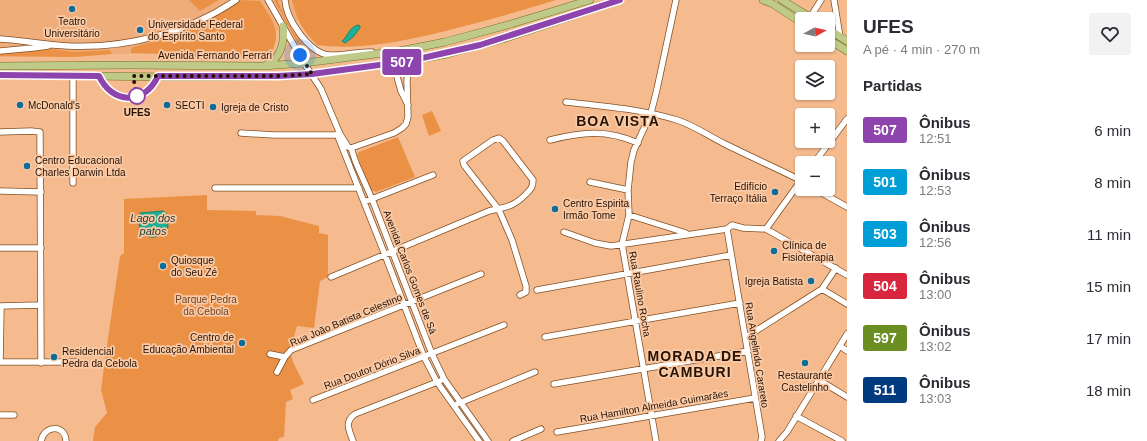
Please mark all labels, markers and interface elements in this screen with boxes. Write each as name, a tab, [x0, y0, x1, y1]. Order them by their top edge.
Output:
marker: Teatro Universitário	[67, 4, 77, 14]
north arrow	[795, 12, 835, 52]
map controls	[795, 12, 835, 196]
button: heart	[1089, 13, 1131, 55]
place label: Teatro Universitário	[44, 16, 100, 39]
text: UFES	[863, 16, 914, 37]
place label: Universidade Federal do Espírito Santo	[148, 19, 243, 42]
marker: Universidade Federal do Espírito Santo	[135, 25, 145, 35]
text: A pé · 4 min · 270 m	[863, 42, 980, 57]
your location	[290, 45, 310, 65]
line badge: 507	[379, 49, 425, 75]
street label: Avenida Fernando Ferrari	[158, 50, 272, 61]
text: 507	[390, 54, 414, 70]
button: layers	[795, 60, 835, 100]
text: Partidas	[863, 77, 922, 94]
marker: UFES	[128, 87, 146, 105]
marker: McDonald's	[15, 100, 25, 110]
place label: McDonald's	[28, 100, 80, 111]
marker: SECTI	[162, 100, 172, 110]
place label: SECTI	[175, 100, 204, 111]
marker: Igreja de Cristo	[208, 102, 218, 112]
place label: Igreja de Cristo	[221, 102, 289, 113]
place label: UFES	[124, 107, 151, 118]
button: +	[795, 108, 835, 148]
district label: BOA VISTA	[576, 113, 660, 129]
text: Ônibus	[919, 114, 971, 131]
text: 507	[873, 122, 897, 138]
text: 6 min	[1094, 122, 1131, 139]
text: 12:51	[919, 131, 952, 146]
place label: Centro Educacional Charles Darwin Ltda	[35, 155, 126, 178]
button: −	[795, 156, 835, 196]
marker: Centro Educacional Charles Darwin Ltda	[22, 161, 32, 171]
text: Ônibus	[919, 166, 971, 183]
text: 501	[873, 174, 897, 190]
text: 8 min	[1094, 174, 1131, 191]
place label: Edifício Terraço Itália	[710, 181, 767, 204]
text: 12:53	[919, 183, 952, 198]
marker: Edifício Terraço Itália	[770, 187, 780, 197]
place label: Centro Espirita Irmão Tome	[563, 198, 630, 221]
marker: Centro Espirita Irmão Tome	[550, 204, 560, 214]
street label: Avenida Carlos Gomes de Sá	[381, 209, 439, 336]
water label: Lago dos patos	[130, 212, 176, 237]
text: Ônibus	[919, 218, 971, 235]
text: 503	[873, 226, 897, 242]
text: 11 min	[1087, 226, 1131, 243]
text: 12:56	[919, 235, 952, 250]
place label: Clínica de Fisioterapia	[782, 240, 834, 263]
marker: Clínica de Fisioterapia	[769, 246, 779, 256]
street label: Rua Raulino Rocha	[627, 250, 653, 338]
place label: Quiosque do Seu Zé	[171, 255, 218, 278]
marker: Quiosque do Seu Zé	[158, 261, 168, 271]
text: Ônibus	[919, 270, 971, 287]
place label: Igreja Batista	[745, 276, 803, 287]
marker: Igreja Batista	[806, 276, 816, 286]
text: 504	[873, 278, 897, 294]
text: 15 min	[1086, 278, 1131, 295]
text: 13:00	[919, 287, 952, 302]
street label: Rua João Batista Celestino	[288, 291, 404, 349]
park label: Parque Pedra da Cebola	[175, 294, 237, 317]
street label: Rua Angelindo Carareto	[743, 301, 771, 409]
text: Ônibus	[919, 322, 971, 339]
text: 597	[873, 330, 897, 346]
text: 17 min	[1086, 330, 1131, 347]
place label: Centro de Educação Ambiental	[143, 332, 234, 355]
marker: Centro de Educação Ambiental	[237, 338, 247, 348]
text: 13:02	[919, 339, 952, 354]
street label: Rua Doutor Dório Silva	[322, 344, 422, 391]
place label: Residencial Pedra da Cebola	[62, 346, 137, 369]
district label: MORADA DE CAMBURI	[648, 348, 742, 380]
marker: Residencial Pedra da Cebola	[49, 352, 59, 362]
marker: Restaurante Castelinho	[800, 358, 810, 368]
place label: Restaurante Castelinho	[778, 370, 833, 393]
text: Ônibus	[919, 374, 971, 391]
text: 511	[874, 382, 896, 398]
text: 18 min	[1086, 382, 1131, 399]
street label: Rua Hamilton Almeida Guimarães	[579, 388, 729, 424]
text: 13:03	[919, 391, 952, 406]

